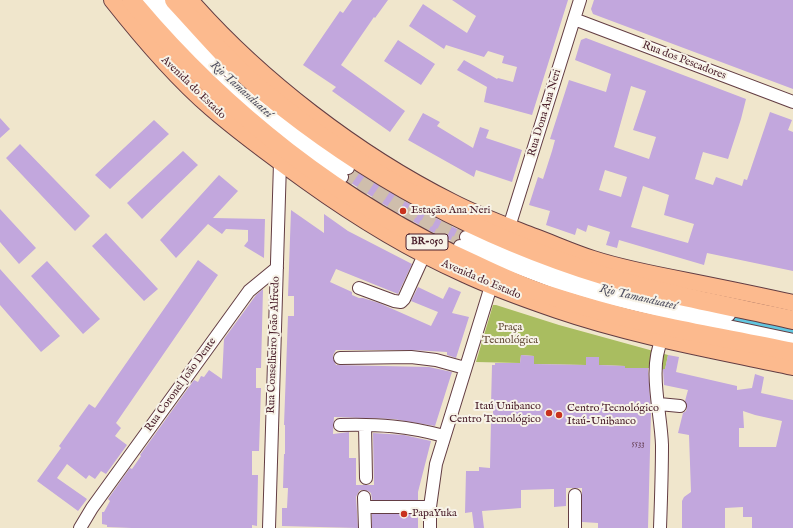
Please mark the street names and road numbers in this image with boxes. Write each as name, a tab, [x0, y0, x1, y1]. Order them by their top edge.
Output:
street label: Rua dos Pescadores	[640, 39, 728, 83]
street label: Avenida do Estado	[158, 54, 228, 122]
street label: Rua Dona Ana Neri	[525, 68, 565, 158]
road number: BR-050	[406, 234, 448, 250]
street label: Avenida do Estado	[439, 257, 523, 303]
street label: Rua Conselheiro João Alfredo	[265, 276, 283, 414]
street label: Rua Coronel João Dente	[142, 335, 220, 435]

